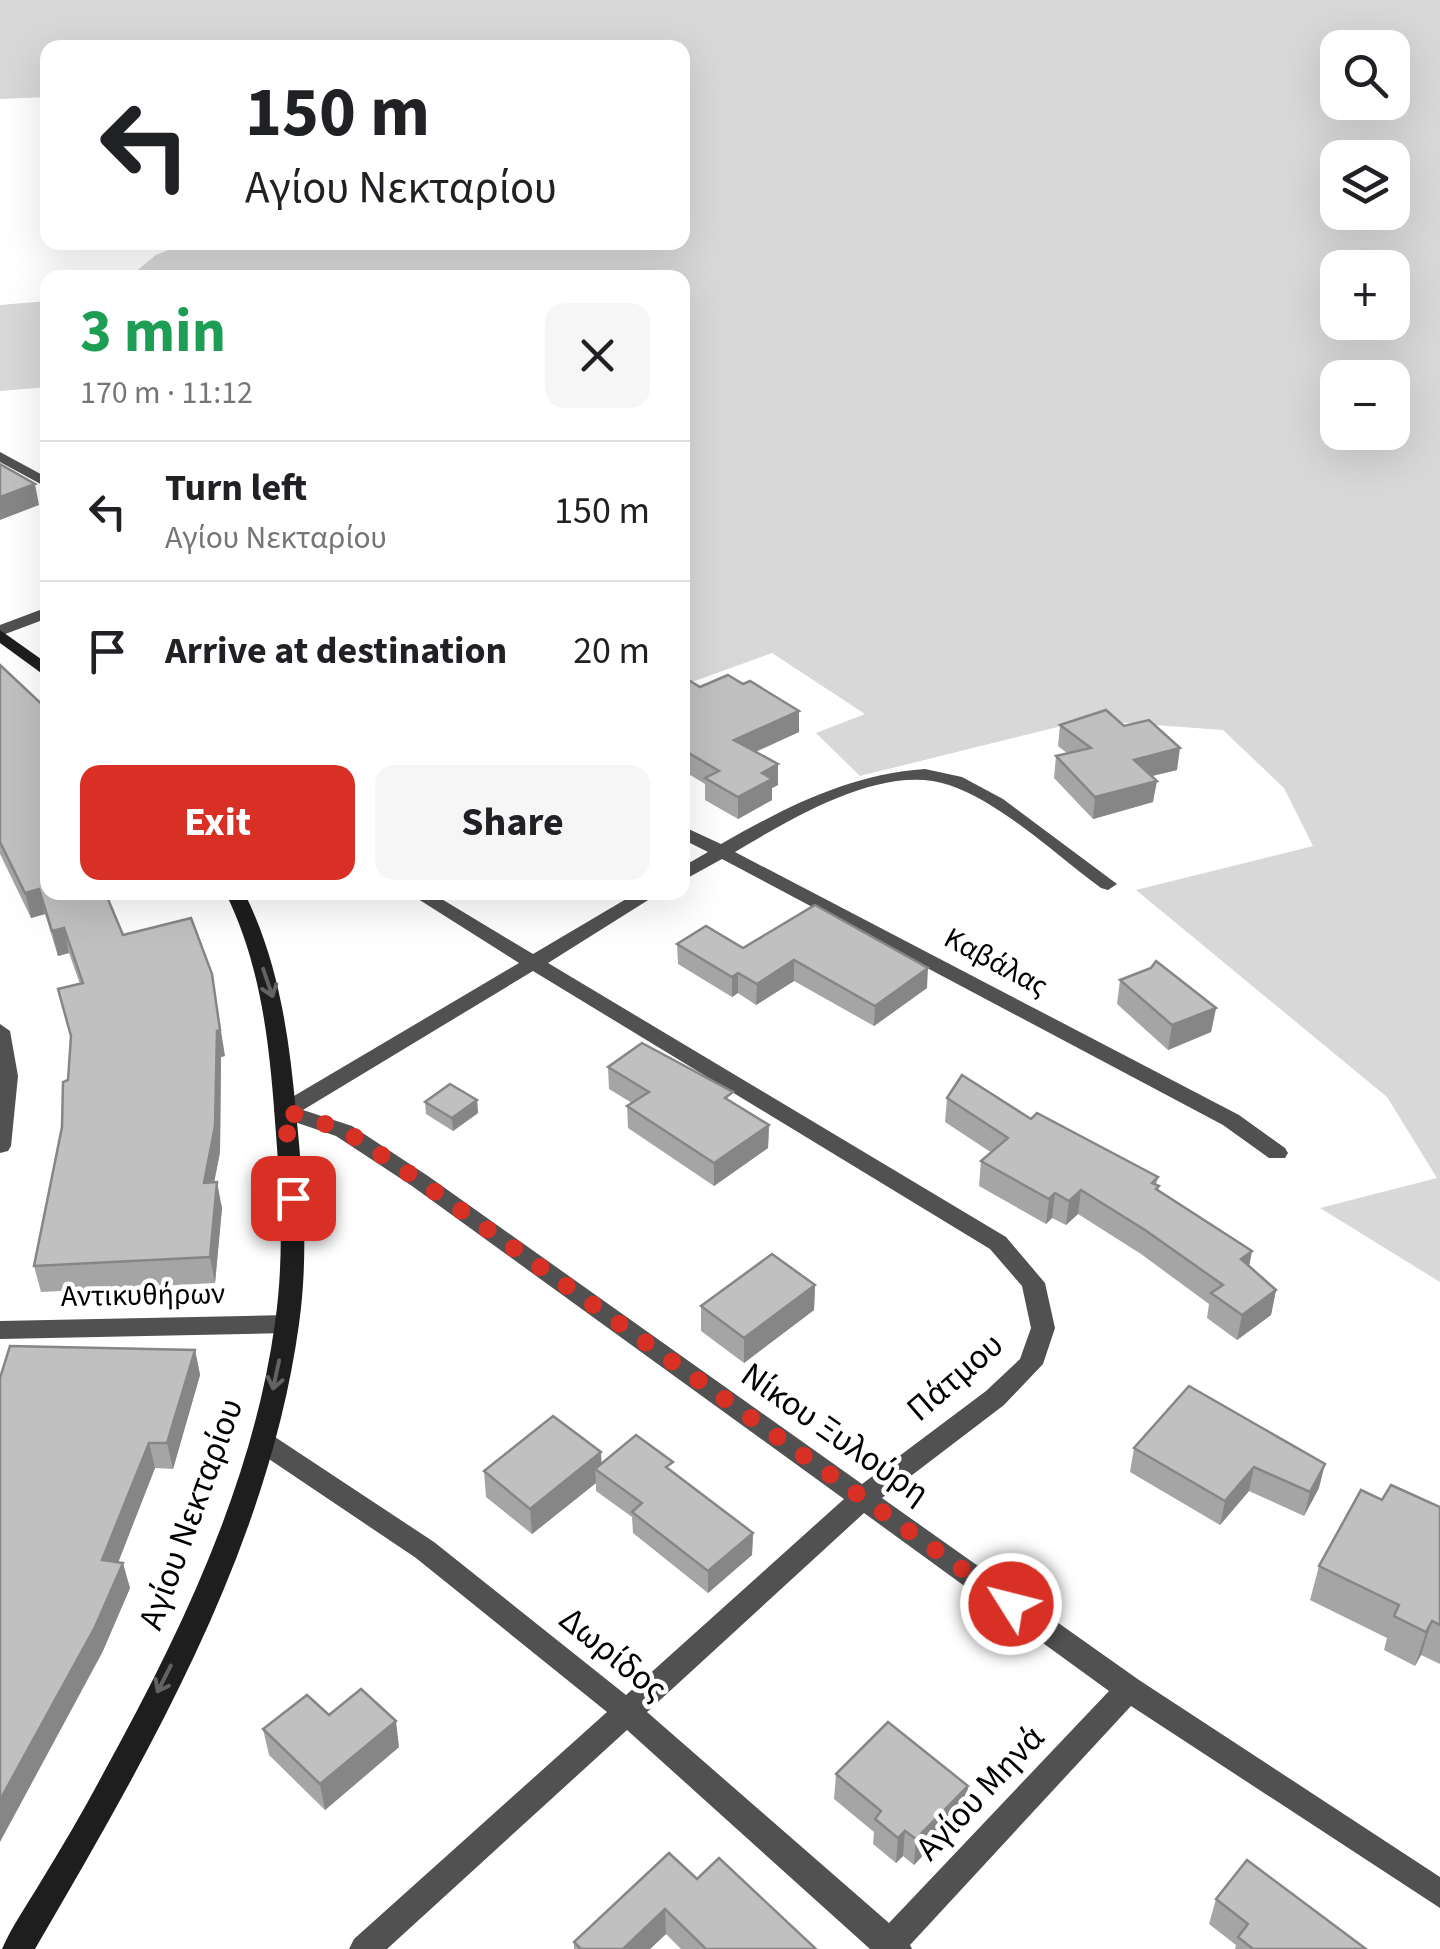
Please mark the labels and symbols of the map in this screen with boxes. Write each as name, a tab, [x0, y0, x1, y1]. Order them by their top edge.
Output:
street label: Καβάλας	[936, 917, 1056, 1007]
one-way arrow	[260, 967, 278, 998]
pin	[251, 1156, 336, 1241]
street label: Αντικυθήρων	[61, 1272, 225, 1318]
street label: Πάτμου	[896, 1321, 1014, 1433]
street label: Νίκου Ξυλούρη	[731, 1351, 939, 1517]
one-way arrow	[266, 1358, 285, 1390]
street label: Αγίου Νεκταρίου	[126, 1391, 256, 1637]
position arrow	[959, 1552, 1063, 1656]
street label: Δωρίδος	[548, 1595, 678, 1713]
one-way arrow	[154, 1663, 173, 1693]
street label: Αγίου Μηνά	[904, 1714, 1056, 1872]

